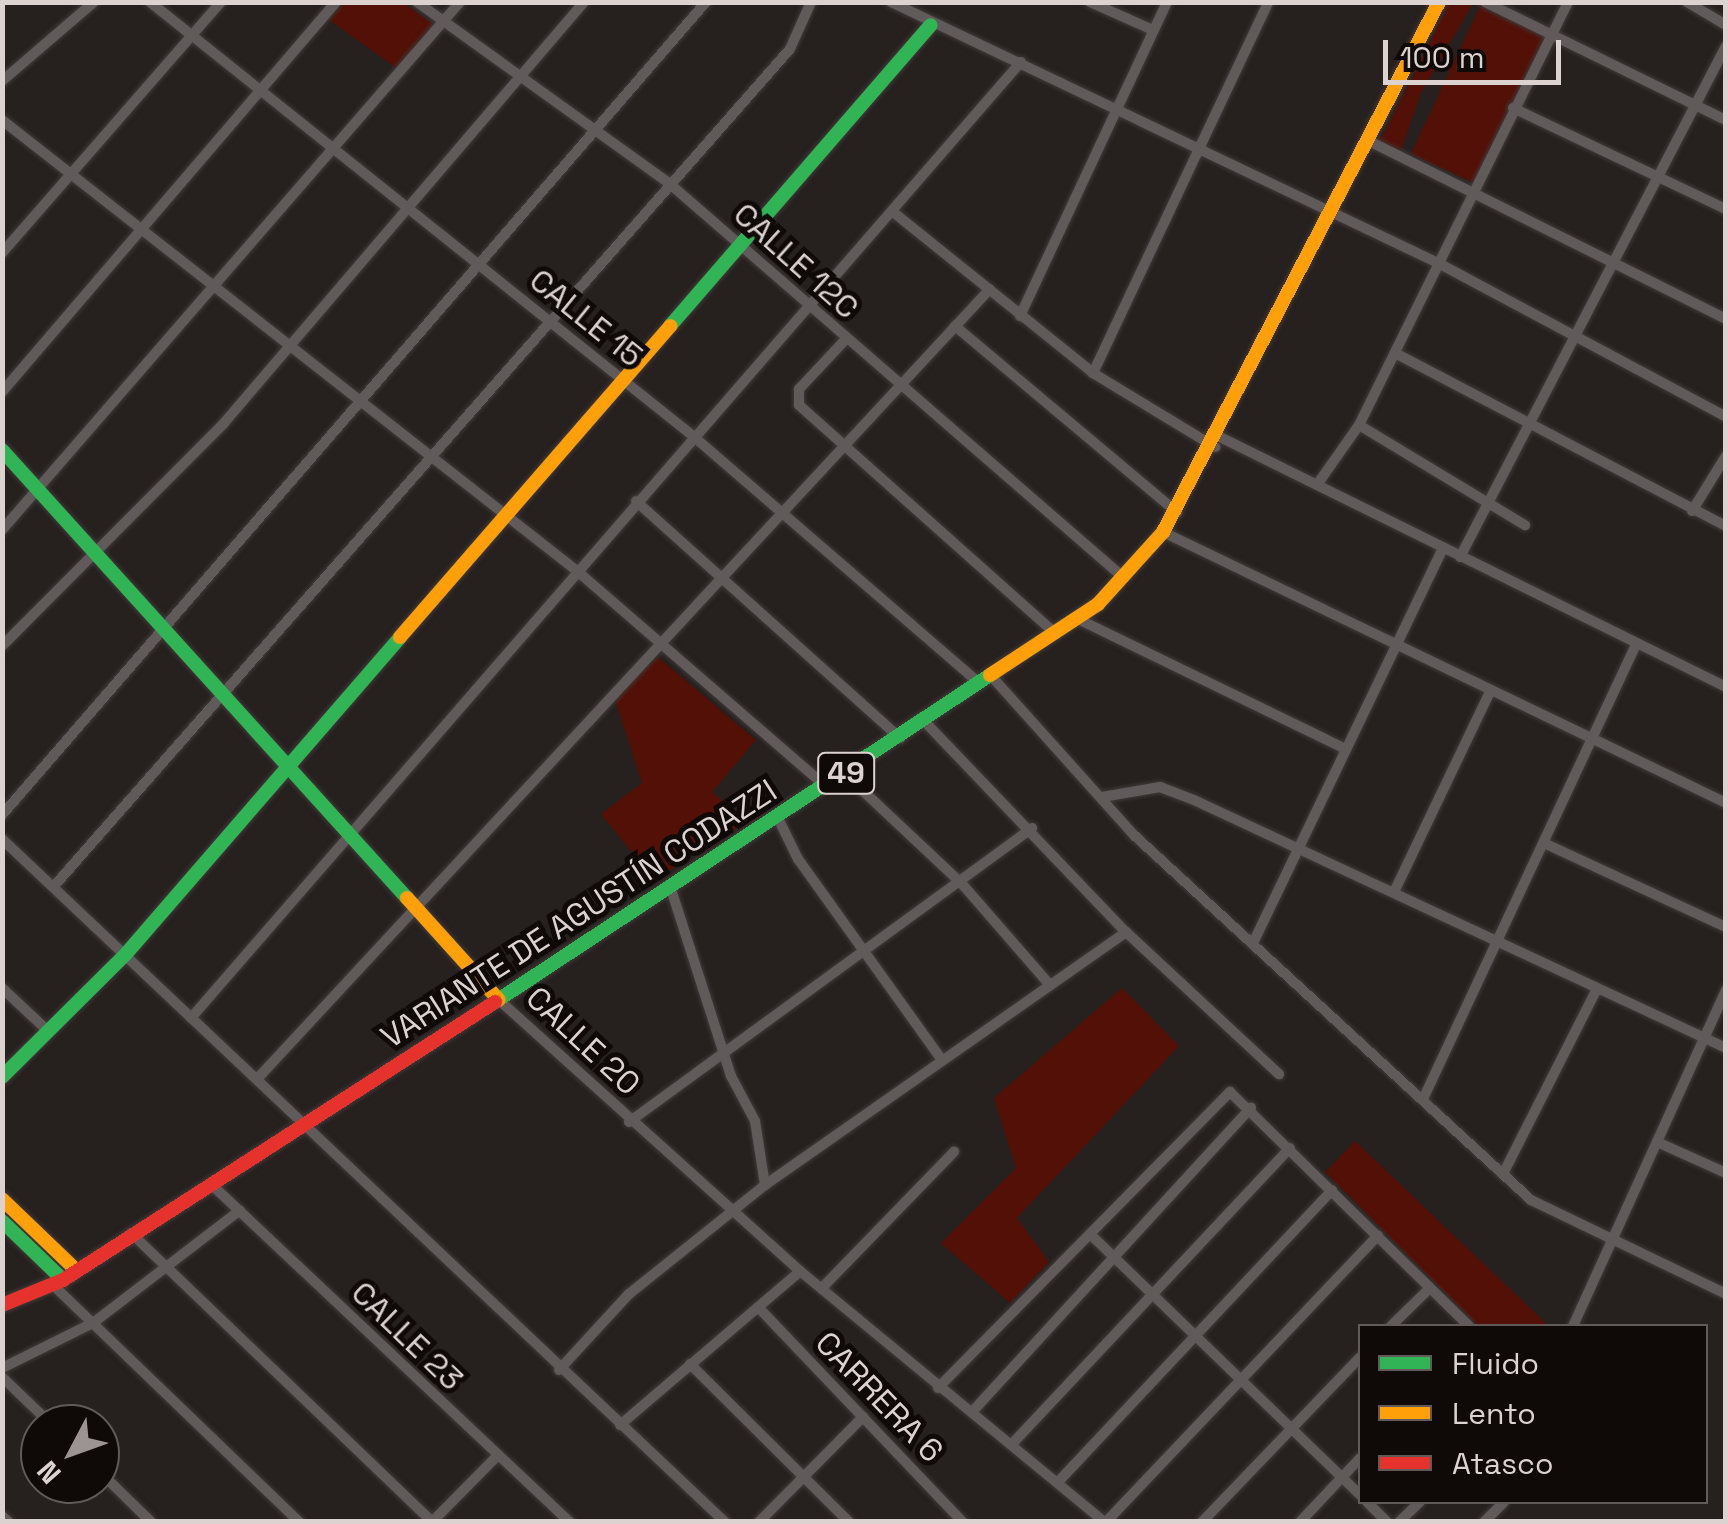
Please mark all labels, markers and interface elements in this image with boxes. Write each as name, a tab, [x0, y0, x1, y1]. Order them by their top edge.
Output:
scale bar	[1388, 20, 1566, 82]
text: 100 m	[1400, 38, 1485, 77]
street label: CALLE 12C	[726, 195, 866, 327]
street label: CALLE 15	[522, 261, 650, 375]
road number: 49	[816, 748, 876, 798]
street label: VARIANTE DE AGUSTÍN CODAZZI	[374, 771, 784, 1057]
street label: CALLE 20	[518, 979, 648, 1103]
street label: CALLE 23	[343, 1273, 471, 1399]
street label: CARRERA 6	[807, 1324, 951, 1470]
legend	[1358, 1324, 1708, 1504]
text: Fluido	[1452, 1344, 1539, 1383]
text: Lento	[1452, 1394, 1536, 1433]
north arrow	[20, 1404, 120, 1504]
text: Atasco	[1452, 1444, 1553, 1483]
text: N	[29, 1453, 69, 1491]

